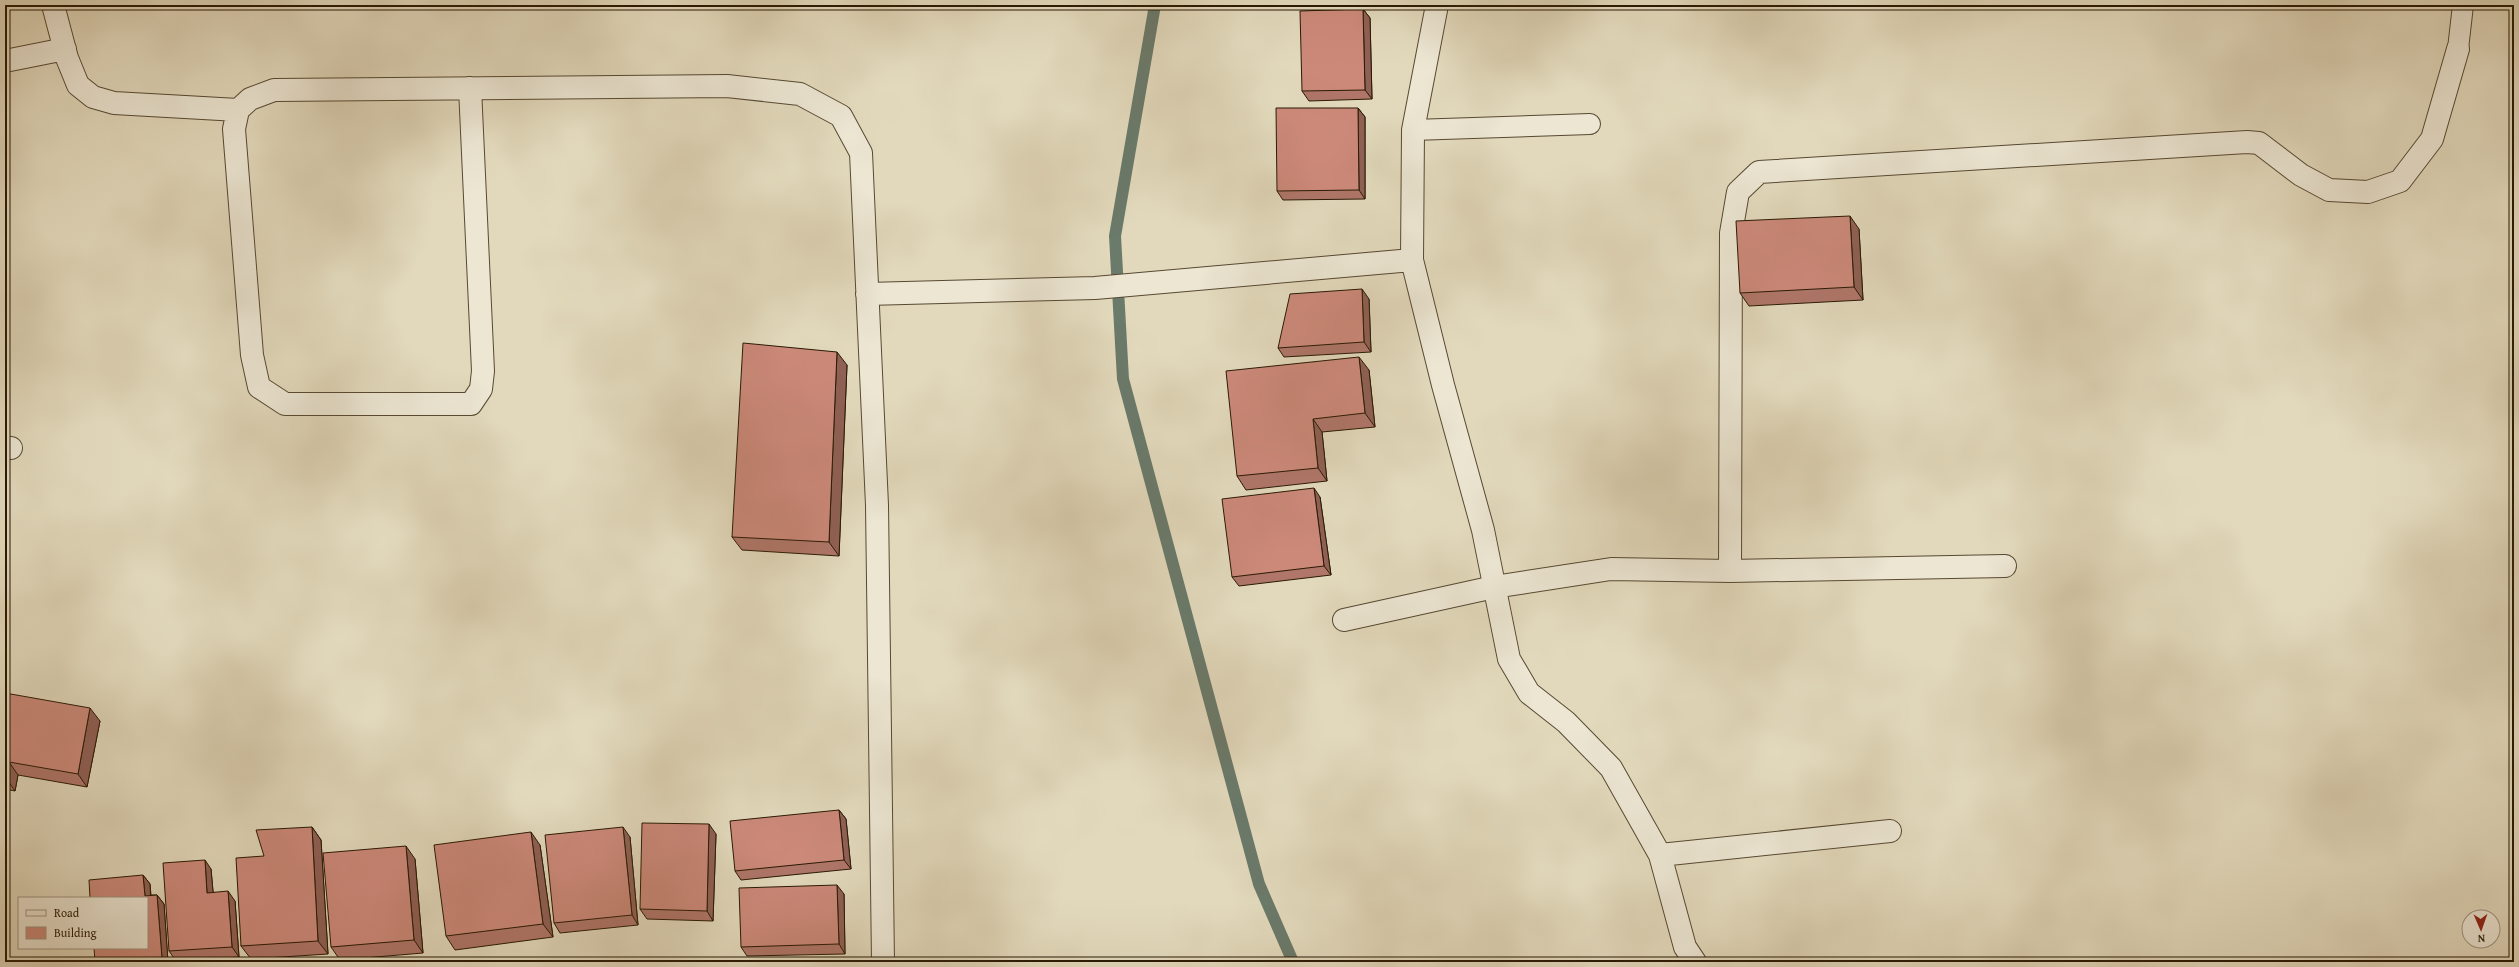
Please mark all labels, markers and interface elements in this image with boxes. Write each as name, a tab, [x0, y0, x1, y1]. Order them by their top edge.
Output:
legend	[18, 897, 148, 949]
text: Road	[54, 904, 80, 921]
north arrow	[2461, 909, 2501, 949]
text: Building	[54, 924, 97, 941]
text: N	[2477, 931, 2485, 947]

